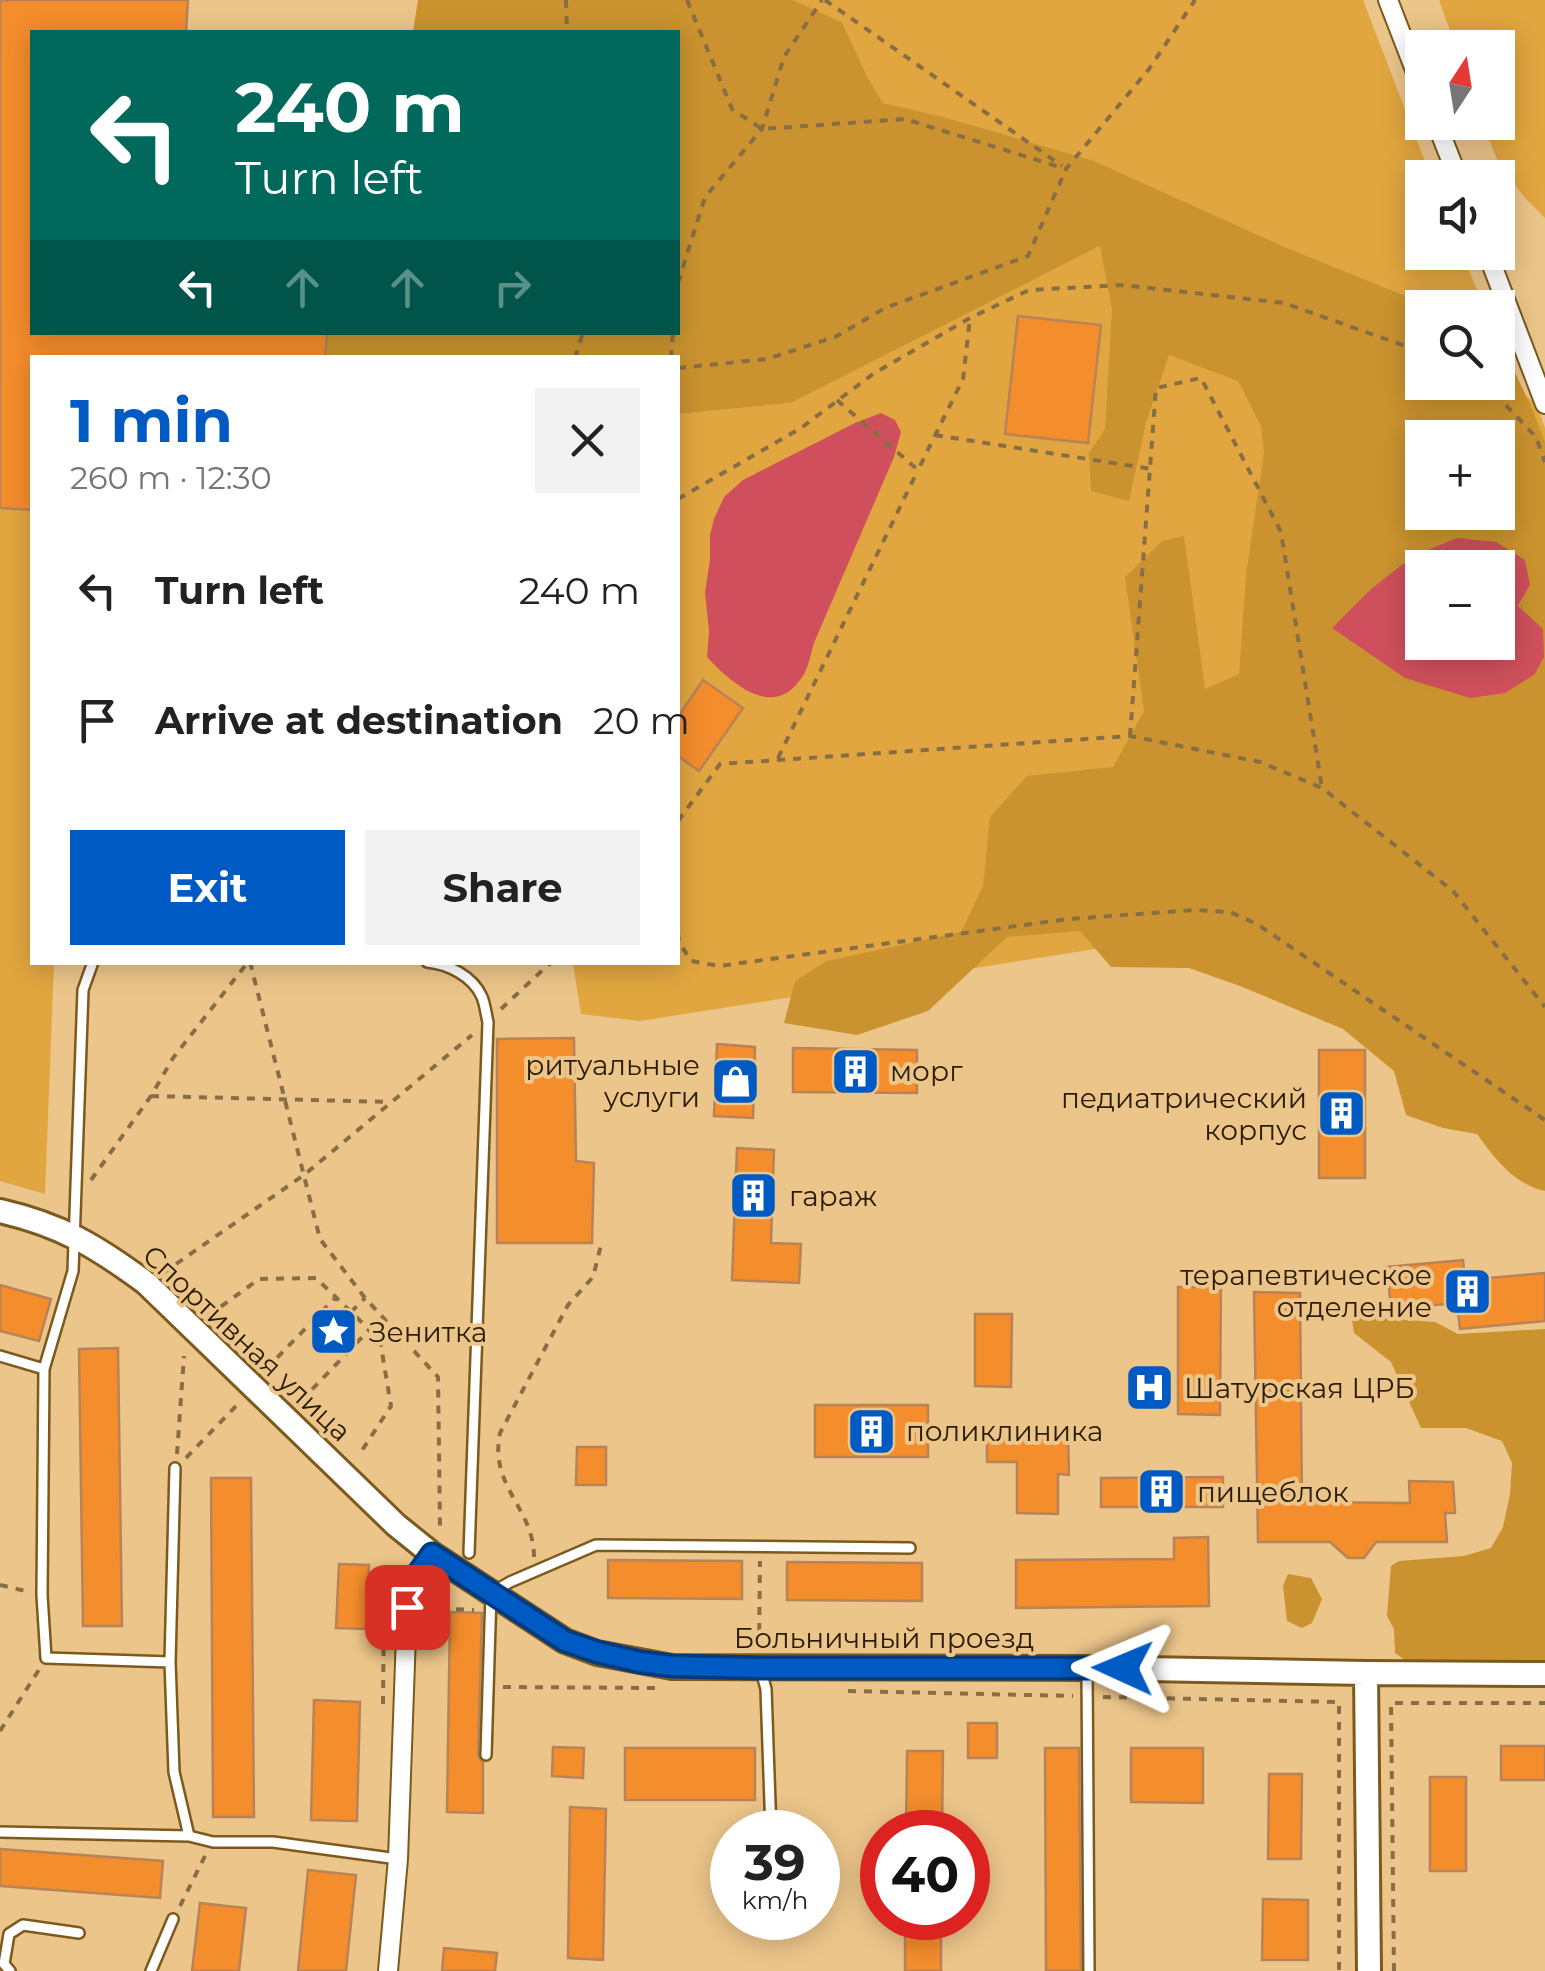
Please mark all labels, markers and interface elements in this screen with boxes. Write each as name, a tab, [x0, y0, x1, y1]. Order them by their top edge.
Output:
north arrow	[1405, 30, 1515, 140]
map controls	[1405, 30, 1515, 660]
text: 240 m	[235, 64, 465, 150]
icon: left	[70, 70, 200, 200]
text: Turn left	[235, 150, 423, 205]
button: sound	[1405, 160, 1515, 270]
icon: left	[170, 260, 225, 315]
icon: ahead	[275, 260, 330, 315]
icon: ahead	[380, 260, 435, 315]
icon: right	[485, 260, 540, 315]
button: search	[1405, 290, 1515, 400]
text: 1 min	[70, 384, 233, 457]
button: close	[535, 388, 640, 493]
button: +	[1405, 420, 1515, 530]
text: 260 m · 12:30	[70, 458, 272, 497]
button: −	[1405, 550, 1515, 660]
icon: left	[70, 563, 125, 618]
text: Turn left	[155, 567, 324, 614]
text: 240 m	[519, 567, 640, 614]
icon: arrive	[70, 693, 125, 748]
text: Arrive at destination	[155, 697, 563, 744]
text: 20 m	[593, 697, 690, 744]
button: Exit	[70, 830, 345, 945]
button: Share	[365, 830, 640, 945]
building icon: морг	[829, 1045, 881, 1097]
place label: ритуальные услуги	[525, 1048, 700, 1114]
place label: морг	[890, 1054, 963, 1088]
shop icon: ритуальные услуги	[709, 1055, 761, 1107]
place label: педиатрический корпус	[1061, 1081, 1307, 1147]
building icon: педиатрический корпус	[1316, 1088, 1368, 1140]
building icon: гараж	[728, 1170, 780, 1222]
place label: гараж	[789, 1179, 877, 1213]
street label: Спортивная улица	[136, 1238, 358, 1448]
place label: терапевтическое отделение	[1180, 1258, 1432, 1324]
building icon: терапевтическое отделение	[1441, 1265, 1493, 1317]
place icon: Зенитка	[308, 1306, 360, 1358]
place label: Зенитка	[369, 1315, 487, 1349]
hospital icon: Шатурская ЦРБ	[1123, 1362, 1175, 1414]
place label: Шатурская ЦРБ	[1184, 1371, 1414, 1405]
building icon: поликлиника	[845, 1405, 897, 1457]
place label: поликлиника	[906, 1414, 1103, 1448]
building icon: пищеблок	[1136, 1466, 1188, 1518]
place label: пищеблок	[1197, 1475, 1349, 1509]
pin	[365, 1565, 450, 1650]
icon: arrive	[380, 1580, 435, 1635]
position arrow	[1071, 1616, 1175, 1720]
street label: Больничный проезд	[734, 1621, 1034, 1655]
speed limit sign: 40	[860, 1810, 990, 1940]
text: 39	[744, 1832, 806, 1893]
text: km/h	[742, 1885, 808, 1915]

